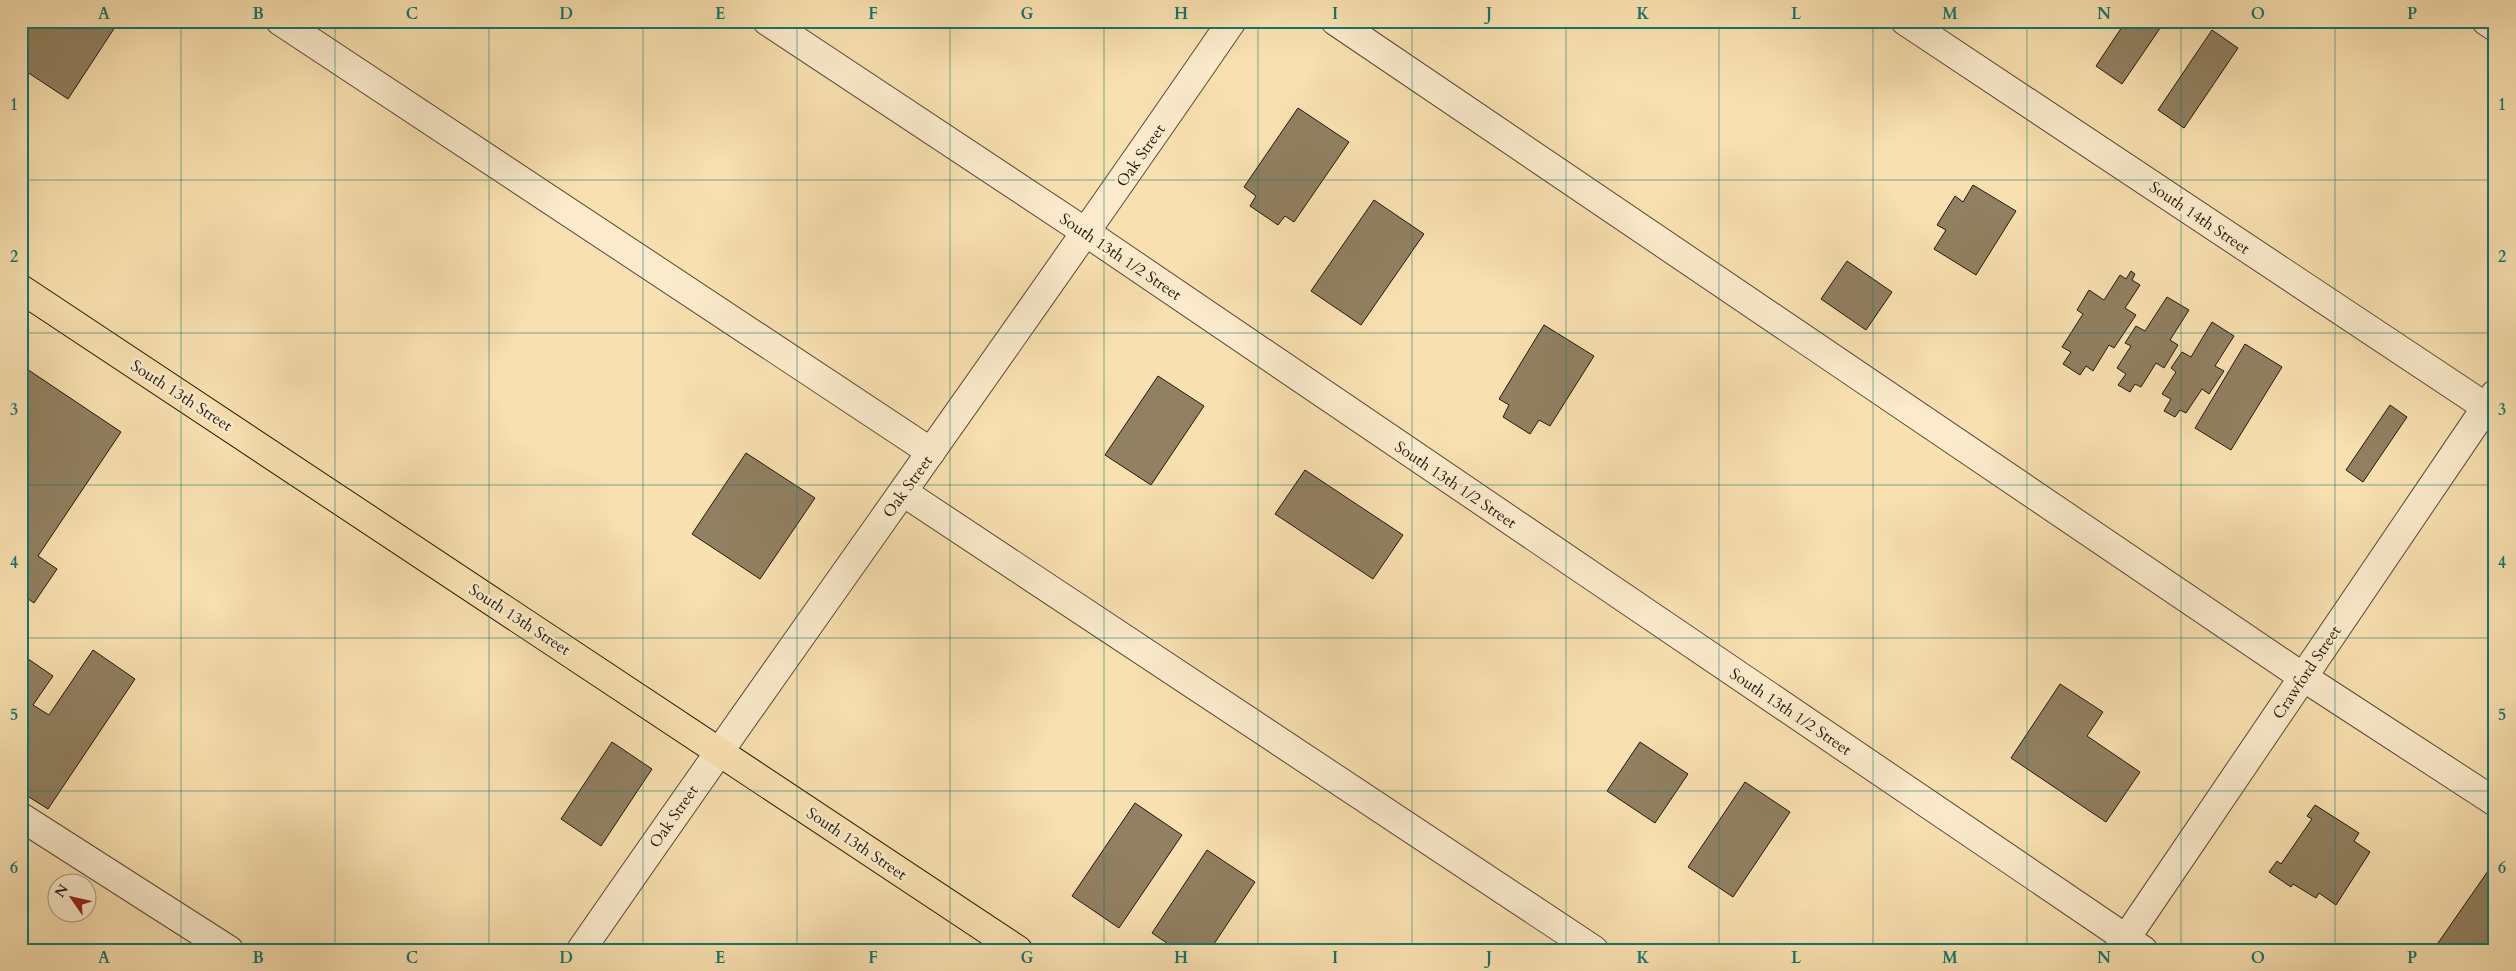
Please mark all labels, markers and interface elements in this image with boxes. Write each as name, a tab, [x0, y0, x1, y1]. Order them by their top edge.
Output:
text: A	[98, 3, 110, 25]
text: B	[252, 3, 264, 25]
text: C	[406, 3, 418, 25]
text: D	[559, 3, 573, 25]
text: E	[715, 3, 725, 25]
text: F	[868, 3, 878, 25]
text: G	[1020, 3, 1034, 25]
text: H	[1174, 3, 1188, 25]
text: I	[1332, 3, 1338, 25]
text: J	[1484, 3, 1492, 25]
text: K	[1637, 3, 1650, 25]
text: L	[1791, 3, 1802, 25]
text: M	[1942, 3, 1958, 25]
text: N	[2097, 3, 2111, 25]
text: O	[2251, 3, 2265, 25]
text: P	[2407, 3, 2417, 25]
text: 1	[10, 94, 18, 116]
text: 1	[2498, 94, 2506, 116]
street label: Oak Street	[1111, 120, 1171, 191]
street label: South 14th Street	[2145, 176, 2254, 260]
street label: South 13th 1/2 Street	[1055, 208, 1186, 306]
text: 2	[10, 246, 18, 268]
text: 2	[2498, 246, 2506, 268]
street label: South 13th Street	[127, 355, 236, 437]
text: 3	[10, 399, 18, 421]
text: 3	[2498, 399, 2506, 421]
street label: South 13th 1/2 Street	[1390, 436, 1521, 534]
street label: Oak Street	[878, 451, 938, 522]
text: 4	[10, 552, 18, 574]
text: 4	[2498, 552, 2506, 574]
street label: South 13th Street	[465, 579, 574, 661]
street label: Crawford Street	[2267, 621, 2346, 724]
street label: South 13th 1/2 Street	[1725, 663, 1856, 761]
text: 5	[10, 704, 18, 726]
text: 5	[2498, 704, 2506, 726]
street label: Oak Street	[644, 781, 704, 852]
street label: South 13th Street	[802, 802, 911, 886]
text: 6	[10, 857, 18, 879]
text: 6	[2498, 857, 2506, 879]
north arrow	[48, 874, 98, 924]
text: N	[50, 881, 73, 901]
text: A	[98, 947, 110, 969]
text: B	[252, 947, 264, 969]
text: C	[406, 947, 418, 969]
text: D	[559, 947, 573, 969]
text: E	[715, 947, 725, 969]
text: F	[868, 947, 878, 969]
text: G	[1020, 947, 1034, 969]
text: H	[1174, 947, 1188, 969]
text: I	[1332, 947, 1338, 969]
text: J	[1484, 947, 1492, 969]
text: K	[1637, 947, 1650, 969]
text: L	[1791, 947, 1802, 969]
text: M	[1942, 947, 1958, 969]
text: N	[2097, 947, 2111, 969]
text: O	[2251, 947, 2265, 969]
text: P	[2407, 947, 2417, 969]

